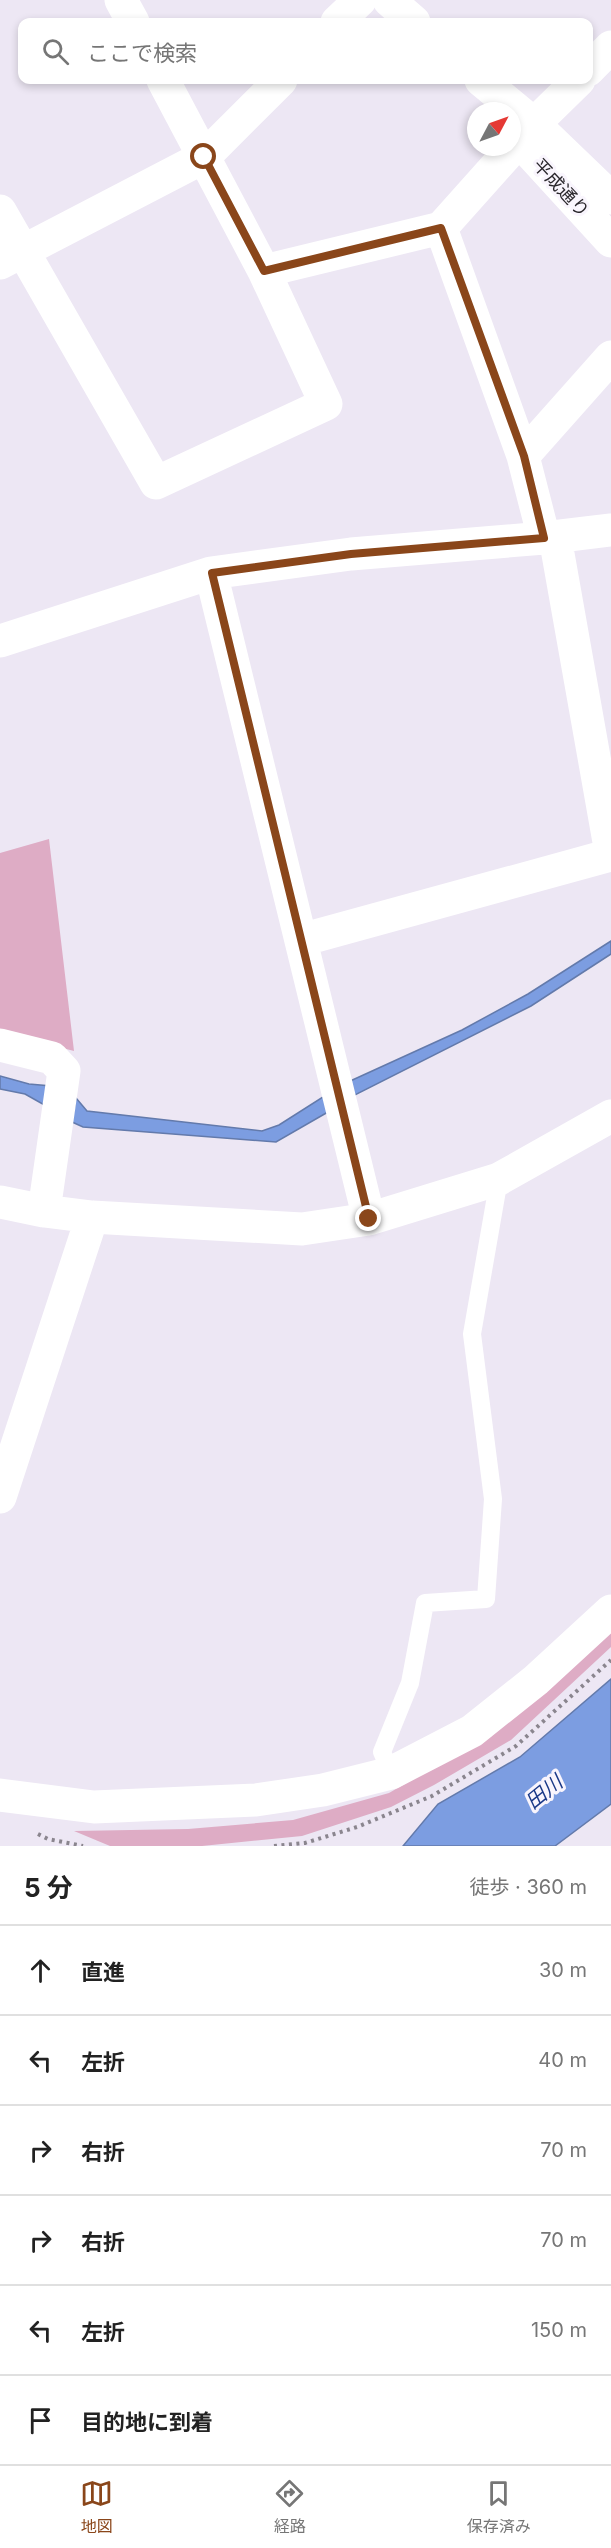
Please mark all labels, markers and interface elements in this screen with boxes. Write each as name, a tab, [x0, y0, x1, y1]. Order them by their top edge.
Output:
search box	[18, 18, 593, 84]
icon: search	[39, 35, 72, 68]
text: ここで検索	[87, 40, 197, 66]
north arrow	[467, 102, 521, 156]
route start	[190, 143, 216, 169]
street label: 平成通り	[529, 154, 594, 221]
route end	[355, 1205, 381, 1231]
water label: 田川	[521, 1769, 569, 1814]
text: 5 分	[24, 1872, 73, 1903]
text: 徒歩 · 360 m	[469, 1875, 587, 1899]
icon: ahead	[24, 1954, 57, 1987]
text: 30 m	[539, 1958, 587, 1982]
text: 直進	[81, 1959, 125, 1985]
icon: left	[24, 2044, 57, 2077]
text: 40 m	[538, 2048, 587, 2072]
text: 左折	[81, 2049, 125, 2075]
icon: right	[24, 2134, 57, 2167]
text: 70 m	[540, 2138, 587, 2162]
text: 右折	[81, 2139, 125, 2165]
icon: right	[24, 2224, 57, 2257]
text: 70 m	[540, 2228, 587, 2252]
text: 右折	[81, 2229, 125, 2255]
icon: left	[24, 2314, 57, 2347]
text: 150 m	[531, 2318, 587, 2342]
text: 左折	[81, 2319, 125, 2345]
icon: arrive	[24, 2404, 57, 2437]
text: 目的地に到着	[81, 2409, 213, 2435]
tab: 地図	[80, 2477, 113, 2537]
tab: 経路	[273, 2477, 306, 2537]
tab: 保存済み	[467, 2477, 531, 2537]

